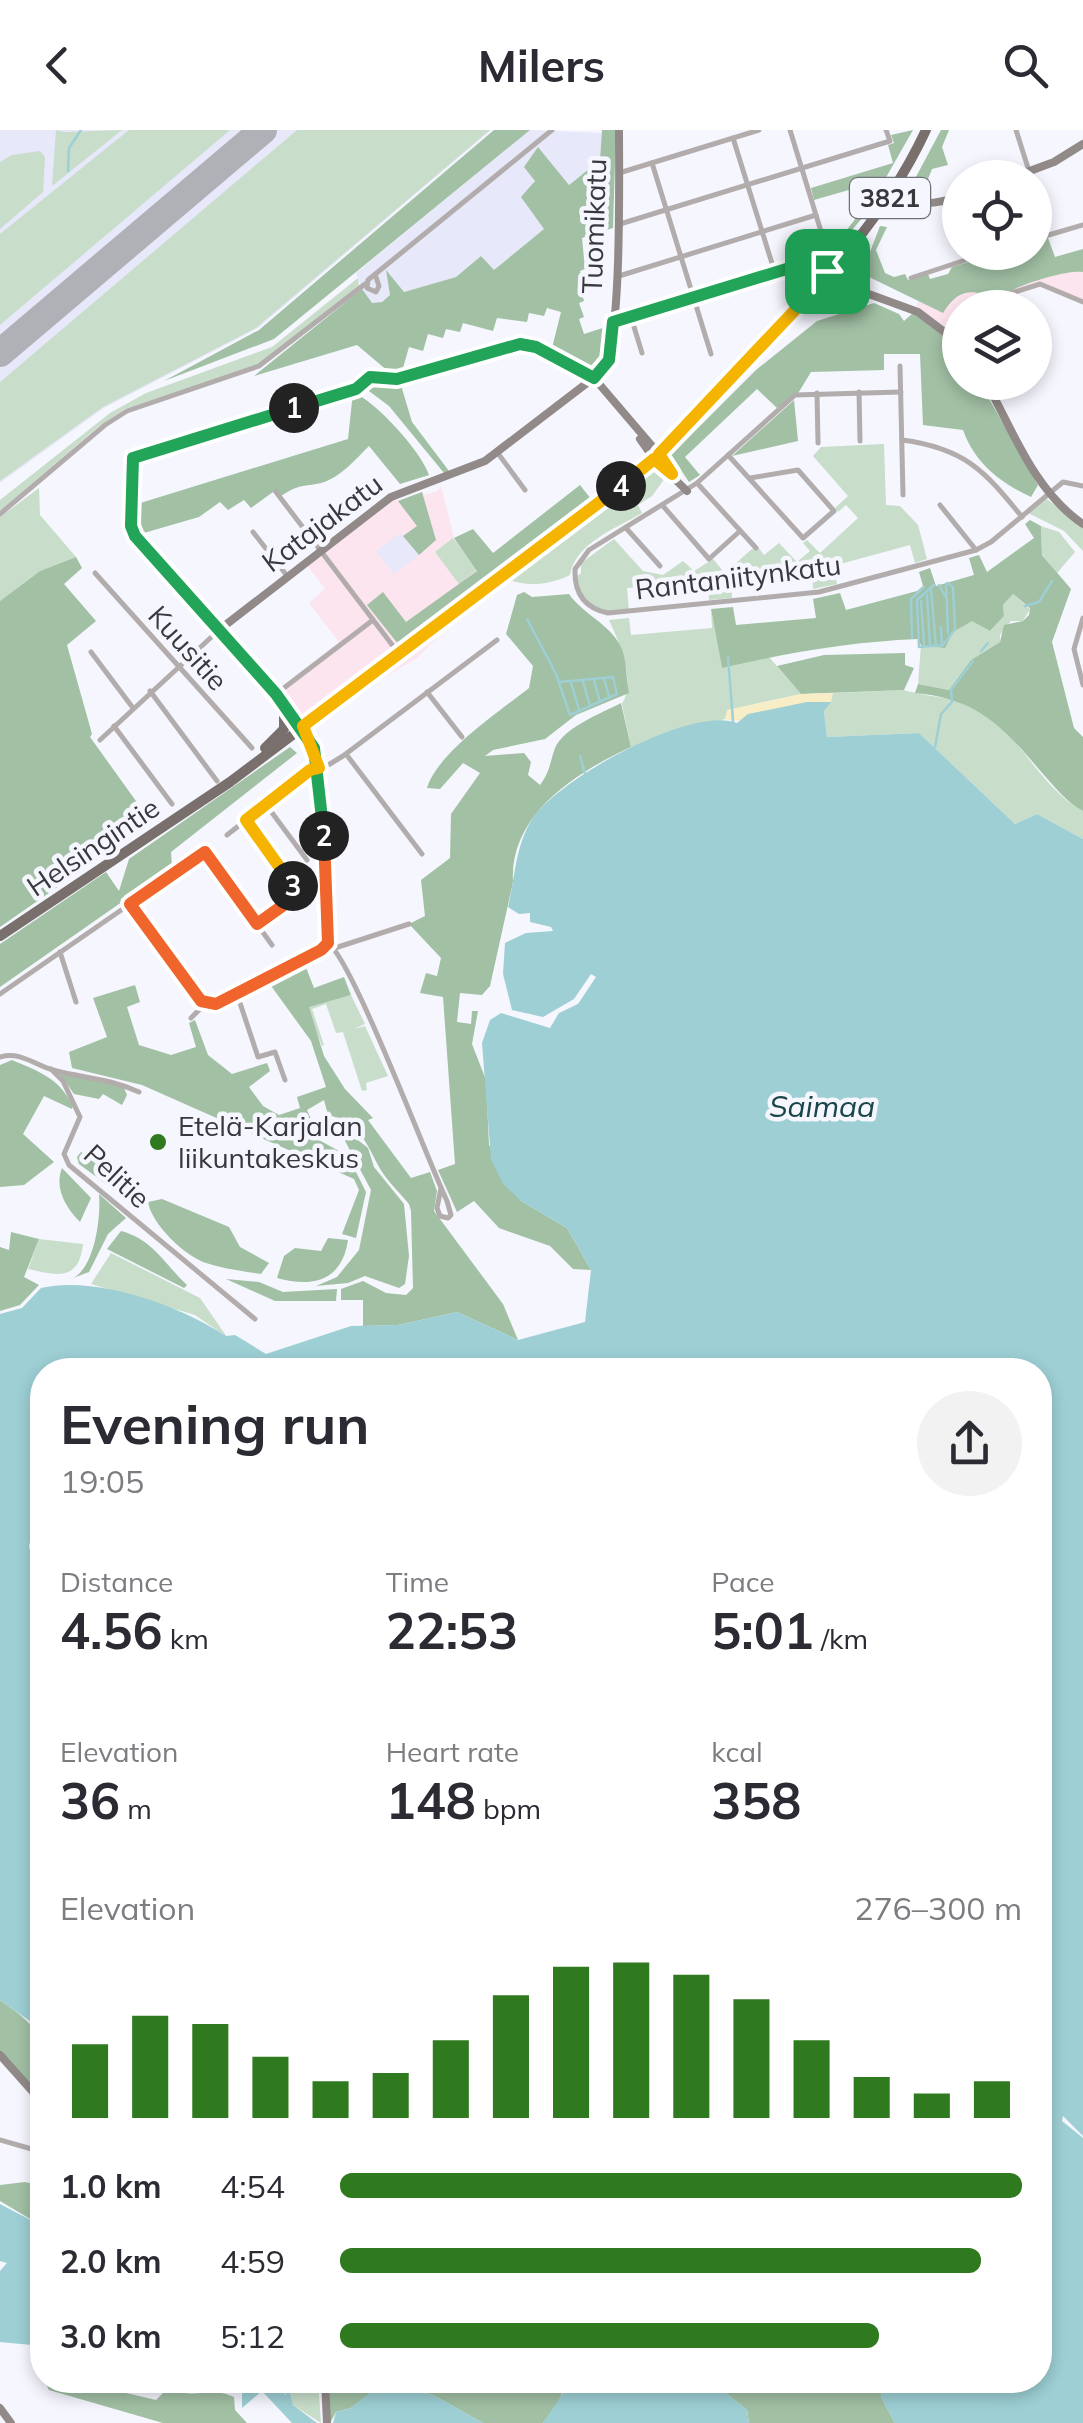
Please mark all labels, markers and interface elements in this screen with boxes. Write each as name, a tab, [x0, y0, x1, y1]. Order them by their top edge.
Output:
text: Milers	[478, 37, 605, 93]
icon: back	[30, 38, 85, 93]
icon: search	[998, 38, 1053, 93]
street label: Tuomikatu	[574, 158, 613, 294]
map controls	[942, 160, 1052, 400]
button: locate	[942, 160, 1052, 270]
road number: 3821	[850, 178, 930, 218]
pin	[785, 229, 870, 314]
icon: arrive	[800, 244, 855, 299]
button: layers	[942, 290, 1052, 400]
pin: 1	[269, 383, 319, 433]
text: 1	[286, 390, 302, 425]
pin: 4	[596, 461, 646, 511]
street label: Katajakatu	[255, 466, 389, 579]
text: 4	[613, 468, 629, 503]
street label: Rantaniitynkatu	[633, 547, 843, 606]
street label: Kuusitie	[141, 598, 236, 697]
street label: Helsingintie	[20, 790, 166, 904]
pin: 2	[299, 811, 349, 861]
text: 2	[316, 818, 332, 853]
pin: 3	[268, 861, 318, 911]
text: 3	[285, 868, 301, 903]
water label: Saimaa	[769, 1087, 875, 1125]
place label: Etelä-Karjalan liikuntakeskus	[178, 1108, 363, 1175]
marker: Etelä-Karjalan liikuntakeskus	[147, 1131, 169, 1153]
street label: Pelitie	[77, 1136, 158, 1215]
text: Evening run	[60, 1389, 369, 1458]
button: share	[917, 1391, 1022, 1496]
text: 19:05	[60, 1461, 144, 1501]
text: Distance	[60, 1564, 173, 1599]
text: Time	[386, 1564, 449, 1599]
text: Pace	[711, 1564, 775, 1599]
text: 4.56	[60, 1599, 162, 1662]
text: 22:53	[386, 1599, 518, 1662]
text: 5:01	[711, 1599, 814, 1662]
text: km	[162, 1621, 209, 1656]
text: /km	[814, 1621, 868, 1656]
text: Elevation	[60, 1734, 178, 1769]
text: Heart rate	[386, 1734, 519, 1769]
text: kcal	[711, 1734, 763, 1769]
text: 36	[60, 1769, 120, 1832]
text: 148	[386, 1769, 476, 1832]
text: 358	[711, 1769, 801, 1832]
text: m	[120, 1791, 152, 1826]
text: bpm	[476, 1791, 541, 1826]
text: Elevation	[60, 1888, 195, 1928]
text: 276–300 m	[854, 1888, 1022, 1928]
text: 1.0 km	[60, 2166, 162, 2206]
text: 4:54	[220, 2166, 285, 2206]
text: 2.0 km	[60, 2241, 162, 2281]
text: 4:59	[220, 2241, 285, 2281]
text: 3.0 km	[60, 2316, 162, 2356]
text: 5:12	[220, 2316, 285, 2356]

